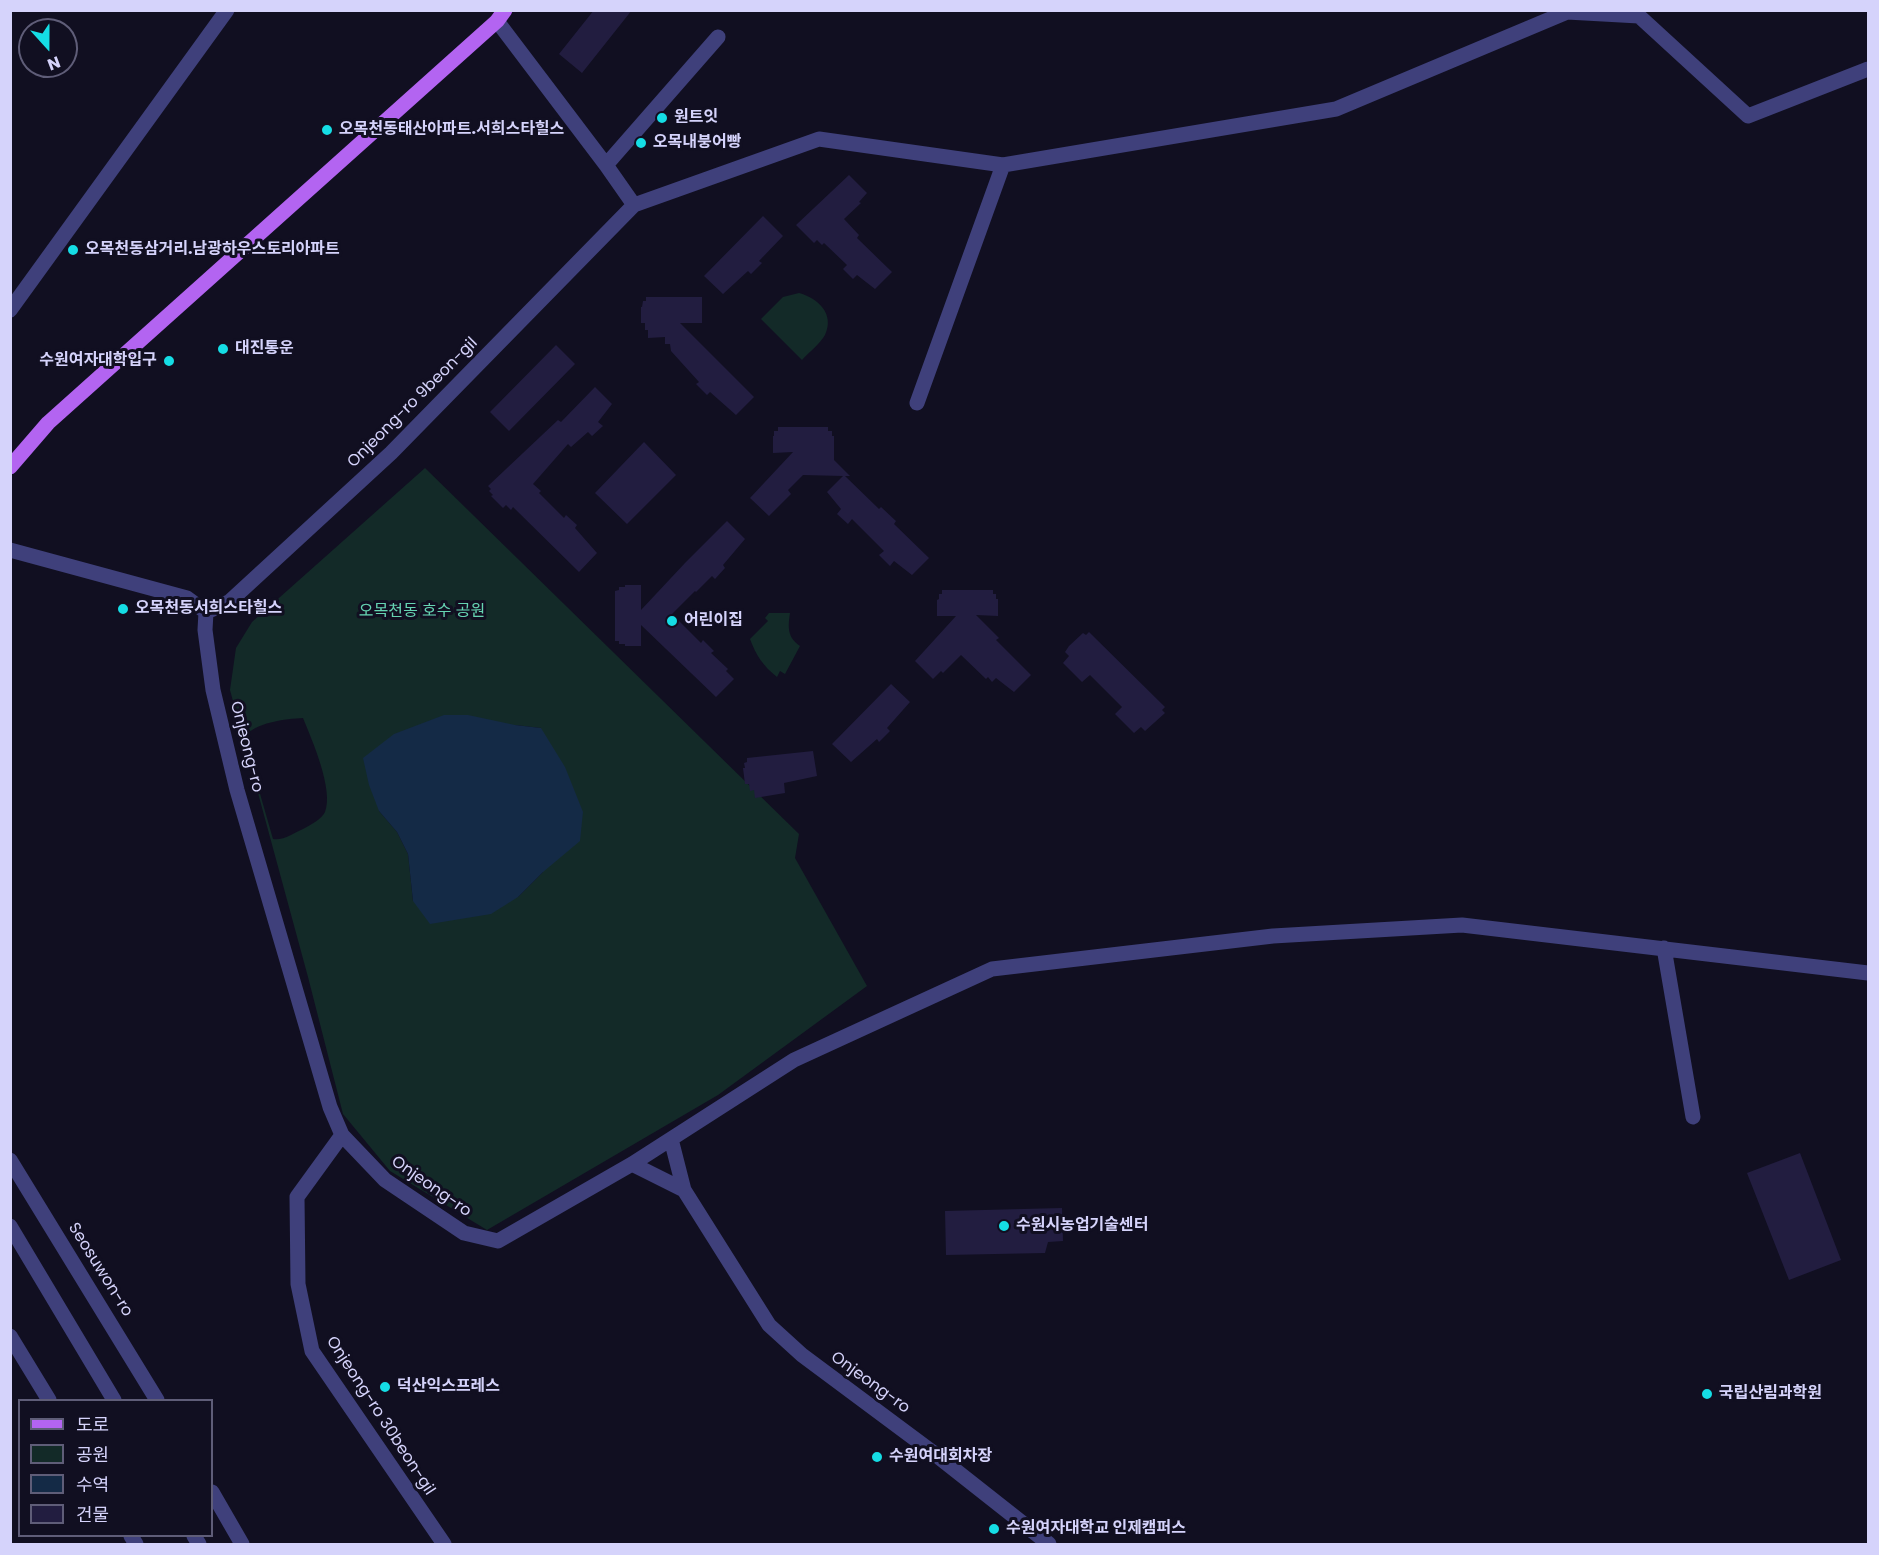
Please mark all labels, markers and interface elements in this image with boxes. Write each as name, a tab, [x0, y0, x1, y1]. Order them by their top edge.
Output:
north arrow	[18, 18, 78, 78]
text: N	[44, 51, 64, 76]
place label: 원트잇	[674, 108, 718, 128]
marker: 원트잇	[655, 111, 669, 125]
place label: 오목천동태산아파트.서희스타힐스	[339, 120, 564, 140]
marker: 오목천동태산아파트.서희스타힐스	[320, 123, 334, 137]
place label: 오목내붕어빵	[653, 133, 741, 153]
marker: 오목내붕어빵	[634, 136, 648, 150]
place label: 오목천동삼거리.남광하우스토리아파트	[85, 240, 340, 260]
marker: 오목천동삼거리.남광하우스토리아파트	[66, 243, 80, 257]
street label: Onjeong-ro 9beon-gil	[344, 334, 482, 472]
place label: 대진통운	[235, 339, 294, 359]
marker: 대진통운	[216, 342, 230, 356]
place label: 수원여자대학입구	[39, 351, 157, 371]
marker: 수원여자대학입구	[162, 354, 176, 368]
place label: 오목천동서희스타힐스	[135, 599, 282, 619]
marker: 오목천동서희스타힐스	[116, 602, 130, 616]
park label: 오목천동 호수 공원	[359, 602, 485, 622]
place label: 어린이집	[684, 611, 743, 631]
marker: 어린이집	[665, 614, 679, 628]
street label: Onjeong-ro	[225, 700, 267, 794]
street label: Onjeong-ro	[387, 1152, 475, 1222]
place label: 수원시농업기술센터	[1016, 1216, 1148, 1236]
marker: 수원시농업기술센터	[997, 1219, 1011, 1233]
street label: Seosuwon-ro	[64, 1220, 136, 1320]
street label: Onjeong-ro 30beon-gil	[321, 1333, 439, 1499]
street label: Onjeong-ro	[827, 1348, 913, 1418]
place label: 덕산익스프레스	[397, 1377, 500, 1397]
marker: 덕산익스프레스	[378, 1380, 392, 1394]
place label: 국립산림과학원	[1719, 1384, 1822, 1404]
marker: 국립산림과학원	[1700, 1387, 1714, 1401]
legend	[18, 1399, 213, 1537]
text: 도로	[76, 1412, 109, 1437]
text: 공원	[76, 1442, 109, 1467]
place label: 수원여대회차장	[889, 1447, 992, 1467]
marker: 수원여대회차장	[870, 1450, 884, 1464]
text: 수역	[76, 1472, 109, 1497]
text: 건물	[76, 1502, 109, 1527]
place label: 수원여자대학교 인제캠퍼스	[1006, 1519, 1186, 1539]
marker: 수원여자대학교 인제캠퍼스	[987, 1522, 1001, 1536]

